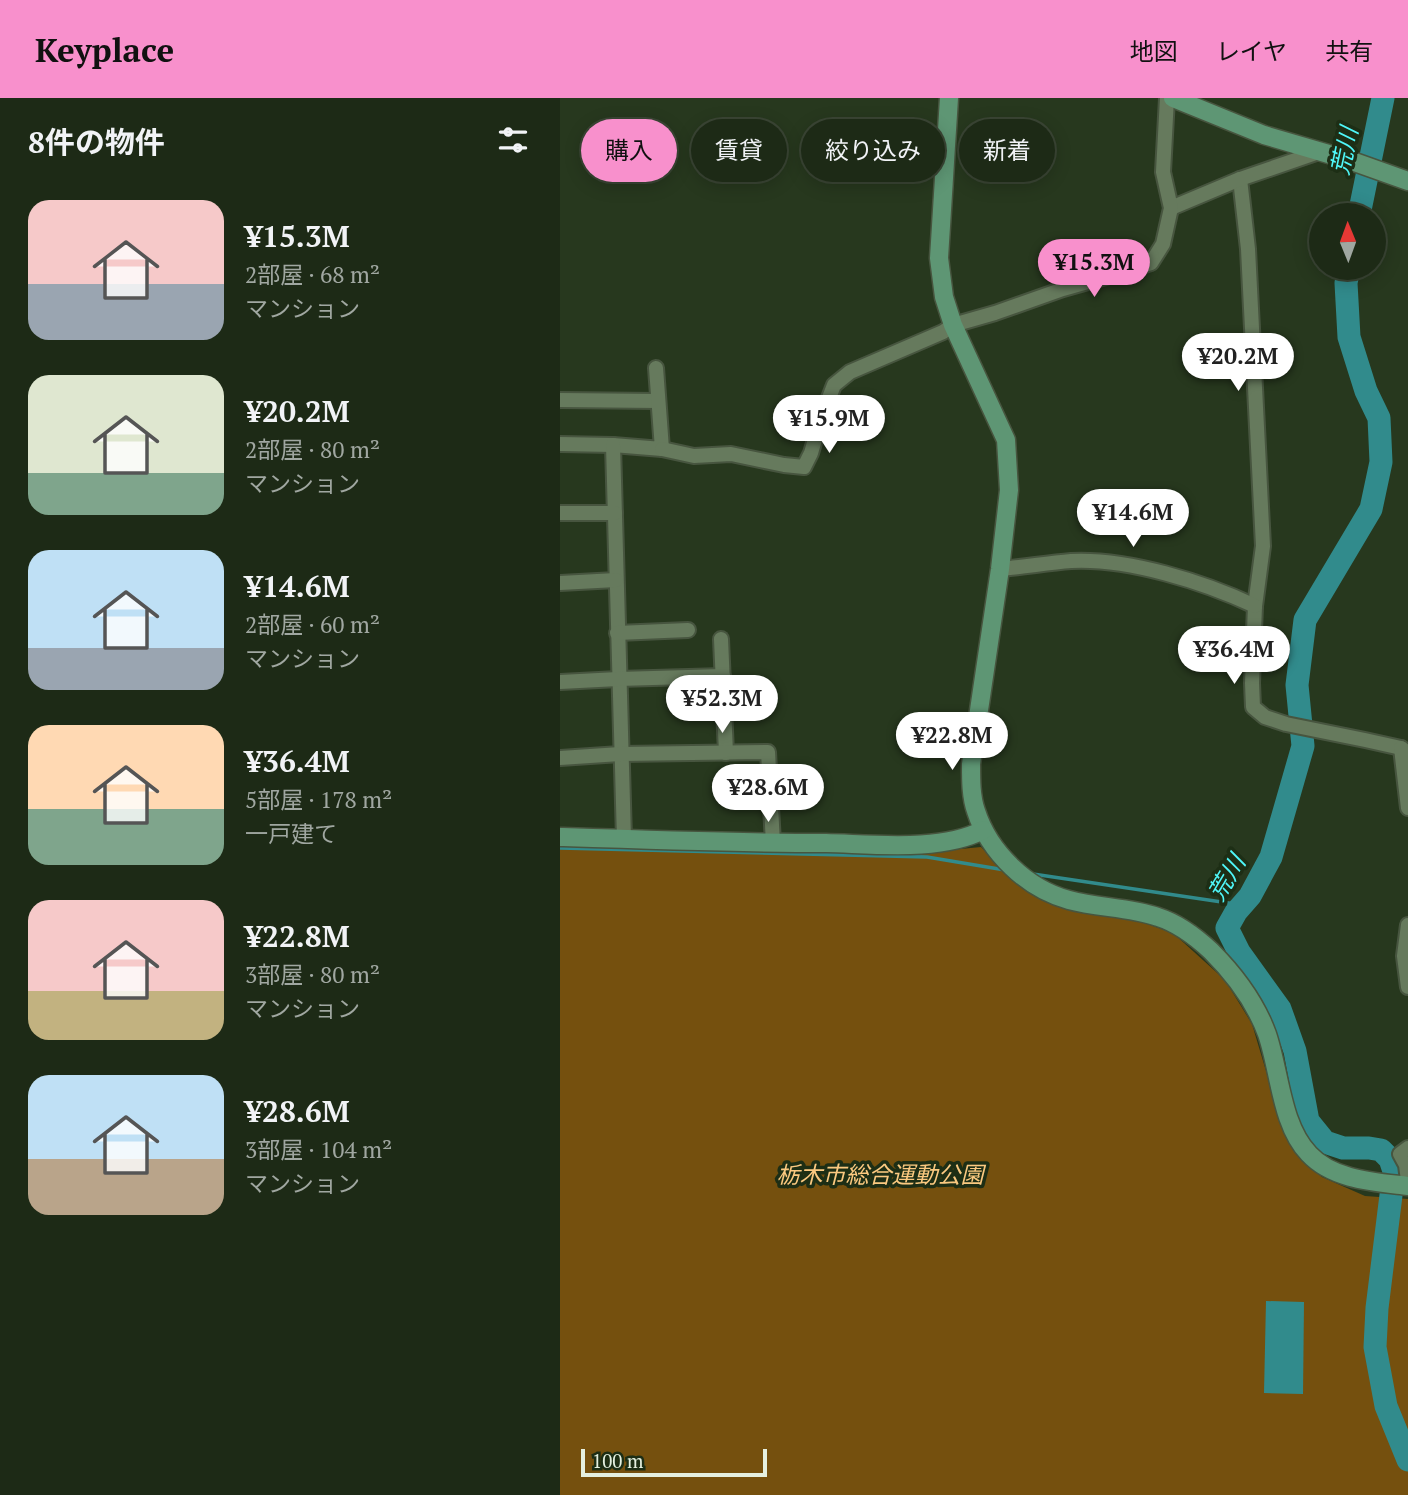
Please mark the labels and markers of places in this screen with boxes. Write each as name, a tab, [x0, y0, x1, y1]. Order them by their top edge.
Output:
pin: ¥15.3M	[1037, 240, 1151, 299]
pin: ¥20.2M	[1181, 334, 1295, 393]
pin: ¥15.9M	[772, 396, 886, 455]
pin: ¥14.6M	[1076, 490, 1190, 549]
pin: ¥36.4M	[1177, 626, 1291, 686]
pin: ¥52.3M	[665, 676, 779, 735]
pin: ¥22.8M	[895, 712, 1009, 772]
pin: ¥28.6M	[711, 764, 825, 824]

